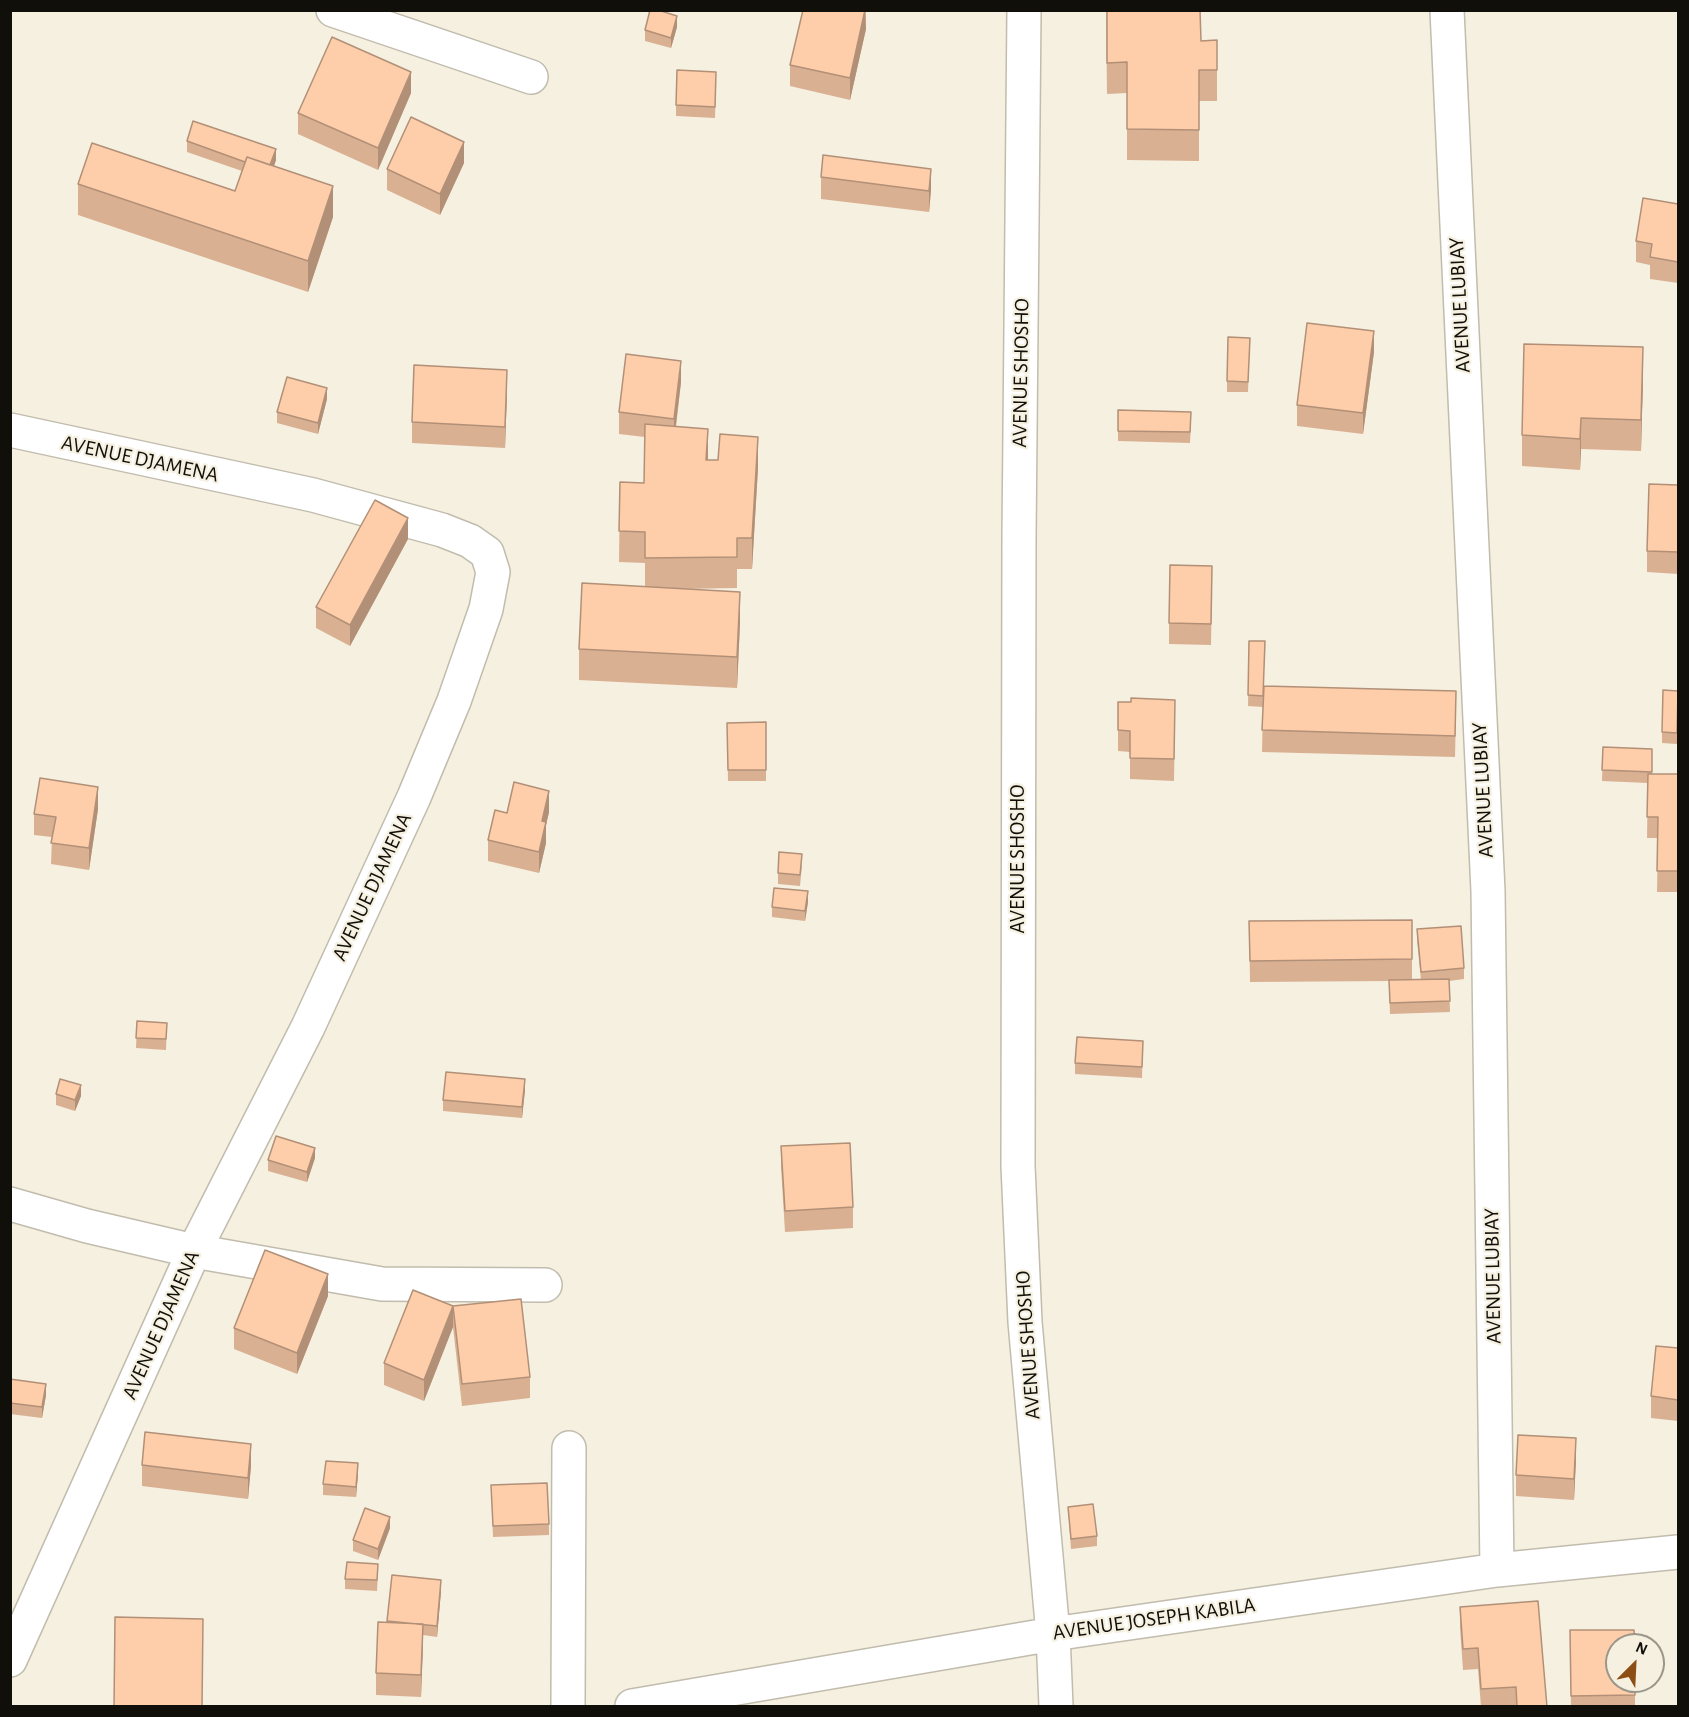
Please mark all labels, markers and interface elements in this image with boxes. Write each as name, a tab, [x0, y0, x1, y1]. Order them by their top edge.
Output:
street label: AVENUE LUBIAY	[1444, 237, 1476, 373]
street label: AVENUE SHOSHO	[1007, 298, 1035, 448]
street label: AVENUE DJAMENA	[59, 430, 221, 488]
street label: AVENUE LUBIAY	[1467, 722, 1499, 858]
street label: AVENUE SHOSHO	[1005, 784, 1031, 934]
street label: AVENUE DJAMENA	[327, 809, 417, 965]
street label: AVENUE LUBIAY	[1479, 1208, 1507, 1344]
street label: AVENUE DJAMENA	[117, 1247, 205, 1403]
street label: AVENUE SHOSHO	[1010, 1270, 1046, 1420]
street label: AVENUE JOSEPH KABILA	[1051, 1592, 1257, 1646]
north arrow	[1605, 1633, 1665, 1693]
text: N	[1633, 1639, 1650, 1658]

